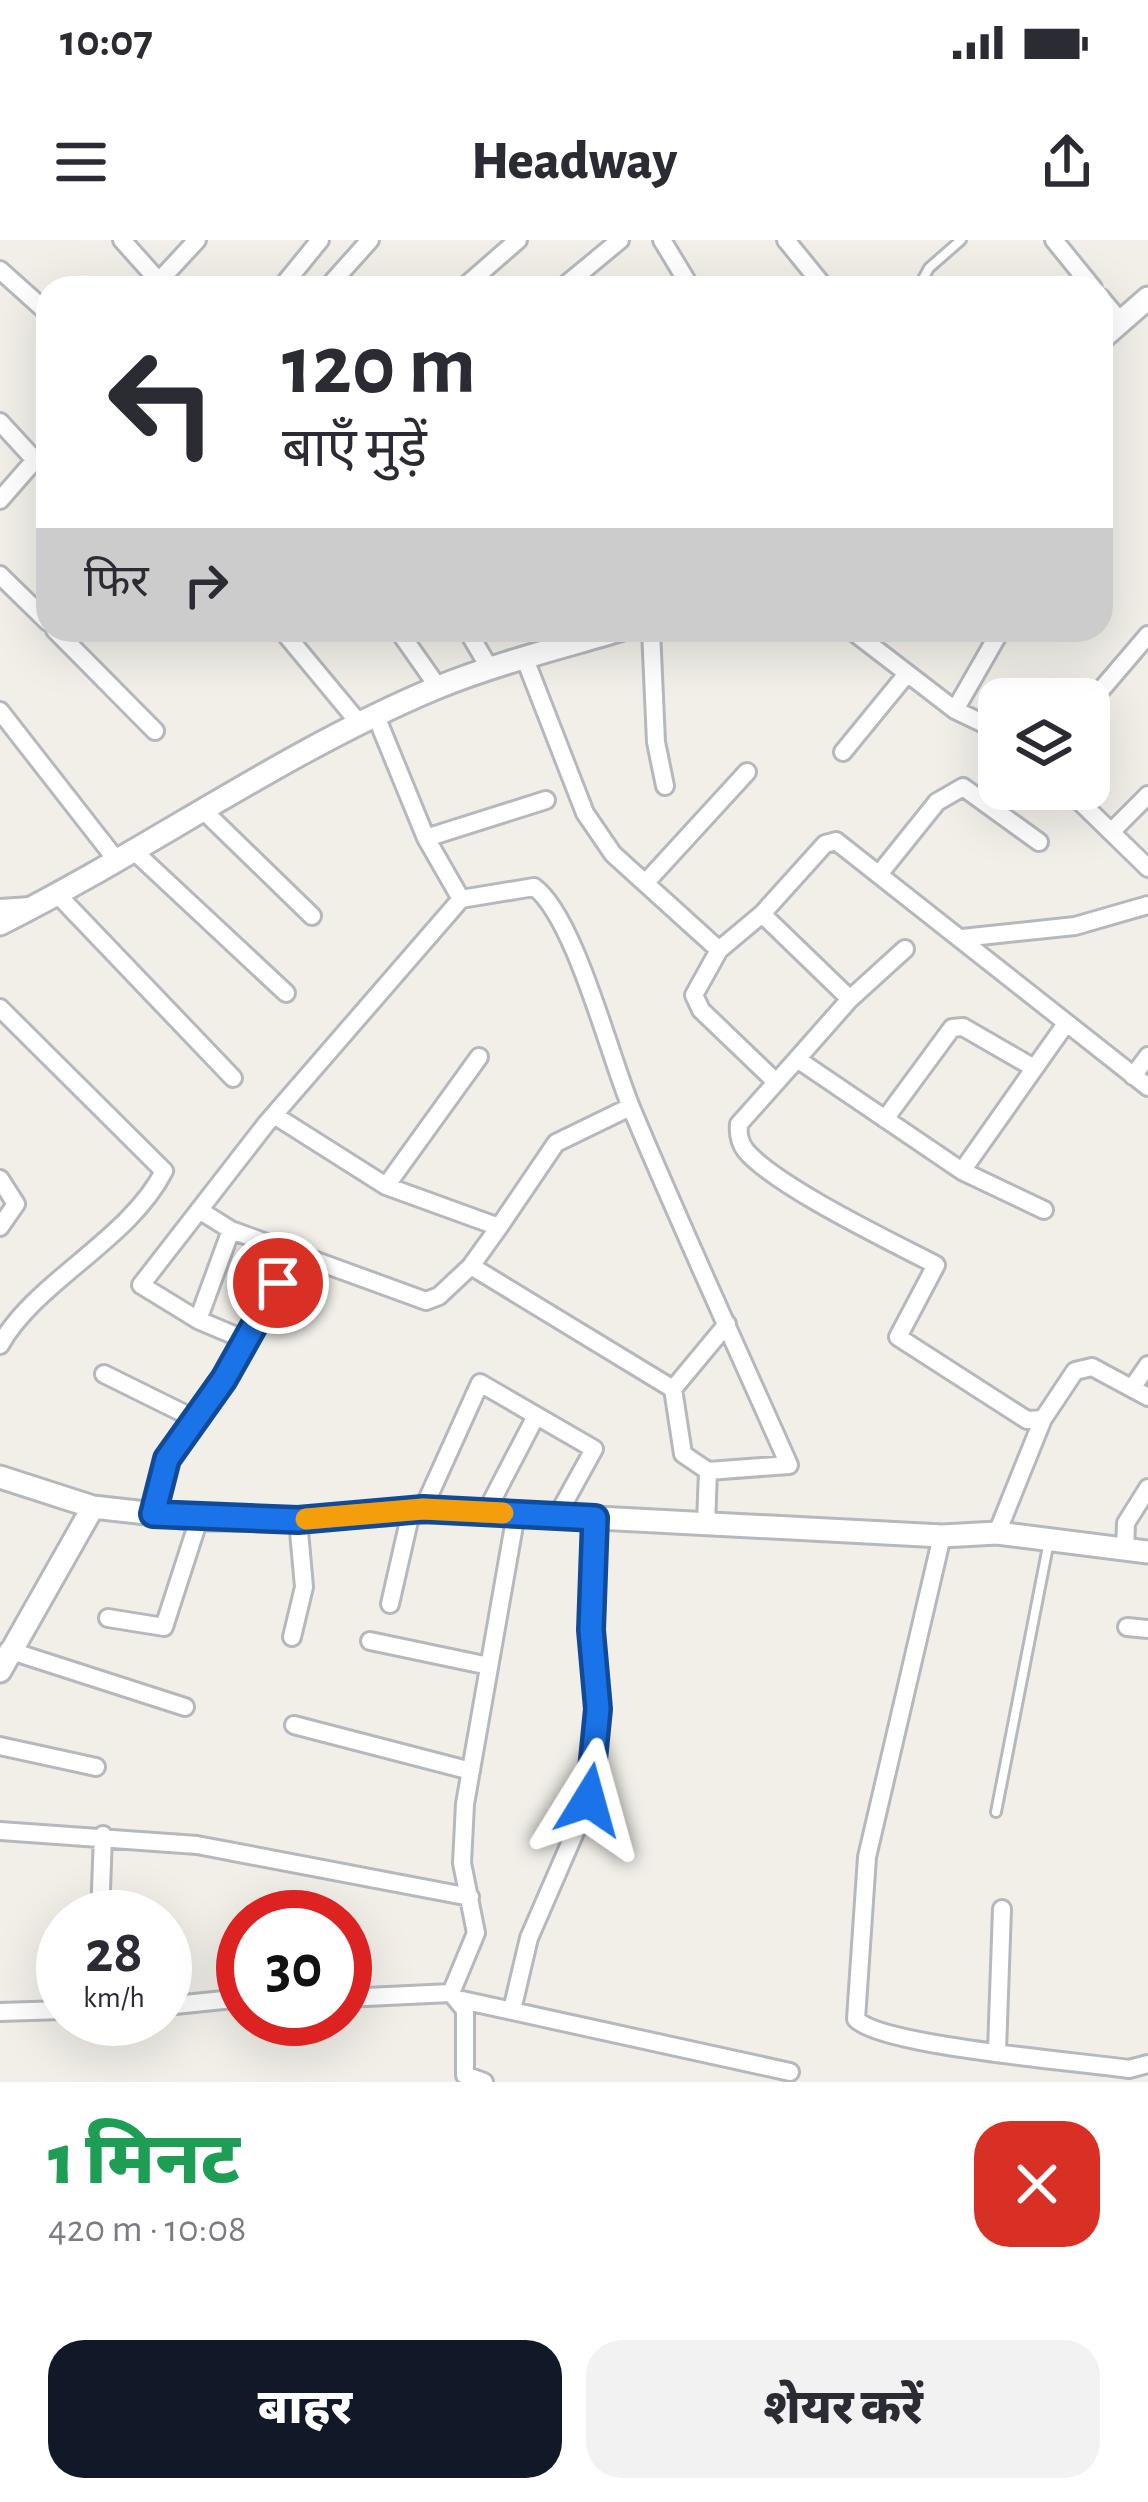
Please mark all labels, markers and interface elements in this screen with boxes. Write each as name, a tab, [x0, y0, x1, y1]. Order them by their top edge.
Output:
text: 10:07	[60, 19, 153, 64]
icon: menu	[48, 129, 114, 195]
icon: share	[1034, 129, 1100, 195]
text: Headway	[471, 135, 677, 189]
icon: left	[84, 324, 240, 480]
text: 120 m	[282, 325, 476, 409]
text: बाएँ मुड़ें	[282, 423, 427, 477]
icon: right	[173, 552, 239, 618]
text: फिर	[84, 560, 149, 605]
map controls	[978, 678, 1110, 810]
button: layers	[978, 678, 1110, 810]
pin	[227, 1232, 329, 1334]
icon: arrive	[245, 1250, 311, 1316]
position arrow	[526, 1737, 652, 1863]
speed limit sign: 30	[216, 1890, 372, 2046]
text: 28	[85, 1923, 143, 1983]
text: km/h	[83, 1983, 145, 2013]
button: close	[974, 2121, 1100, 2247]
text: 1 मिनट	[48, 2125, 240, 2197]
text: 420 m · 10:08	[48, 2210, 247, 2249]
button: बाहर	[48, 2340, 562, 2478]
button: शेयर करें	[586, 2340, 1100, 2478]

